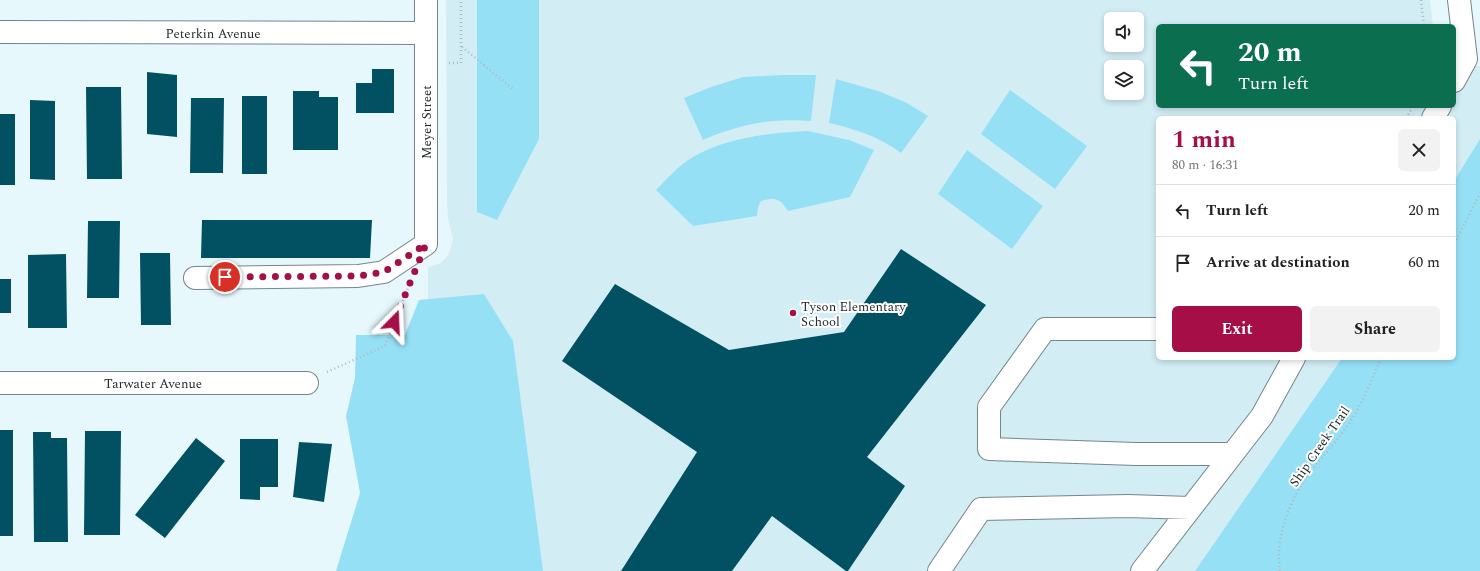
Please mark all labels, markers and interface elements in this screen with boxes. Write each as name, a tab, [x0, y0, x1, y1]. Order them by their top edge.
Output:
map controls	[1104, 12, 1144, 100]
button: sound	[1104, 12, 1144, 52]
street label: Peterkin Avenue	[165, 24, 261, 44]
text: 20 m	[1238, 31, 1302, 74]
icon: left	[1172, 40, 1224, 92]
button: layers	[1104, 60, 1144, 100]
text: Turn left	[1238, 70, 1309, 97]
street label: Meyer Street	[417, 85, 437, 159]
text: 1 min	[1172, 122, 1236, 158]
button: close	[1398, 129, 1440, 171]
text: 80 m · 16:31	[1172, 155, 1238, 175]
text: Turn left	[1206, 199, 1268, 222]
text: 20 m	[1408, 199, 1440, 222]
icon: left	[1172, 200, 1194, 222]
text: Arrive at destination	[1206, 251, 1350, 274]
text: 60 m	[1408, 251, 1440, 274]
icon: arrive	[1172, 252, 1194, 274]
pin	[208, 260, 242, 294]
icon: arrive	[214, 266, 236, 288]
place label: Tyson Elementary School	[801, 297, 906, 332]
position arrow	[373, 301, 415, 343]
button: Exit	[1172, 306, 1302, 352]
button: Share	[1310, 306, 1440, 352]
marker: Tyson Elementary School	[788, 308, 798, 318]
street label: Tarwater Avenue	[104, 374, 202, 394]
street label: Ship Creek Trail	[1284, 402, 1355, 491]

